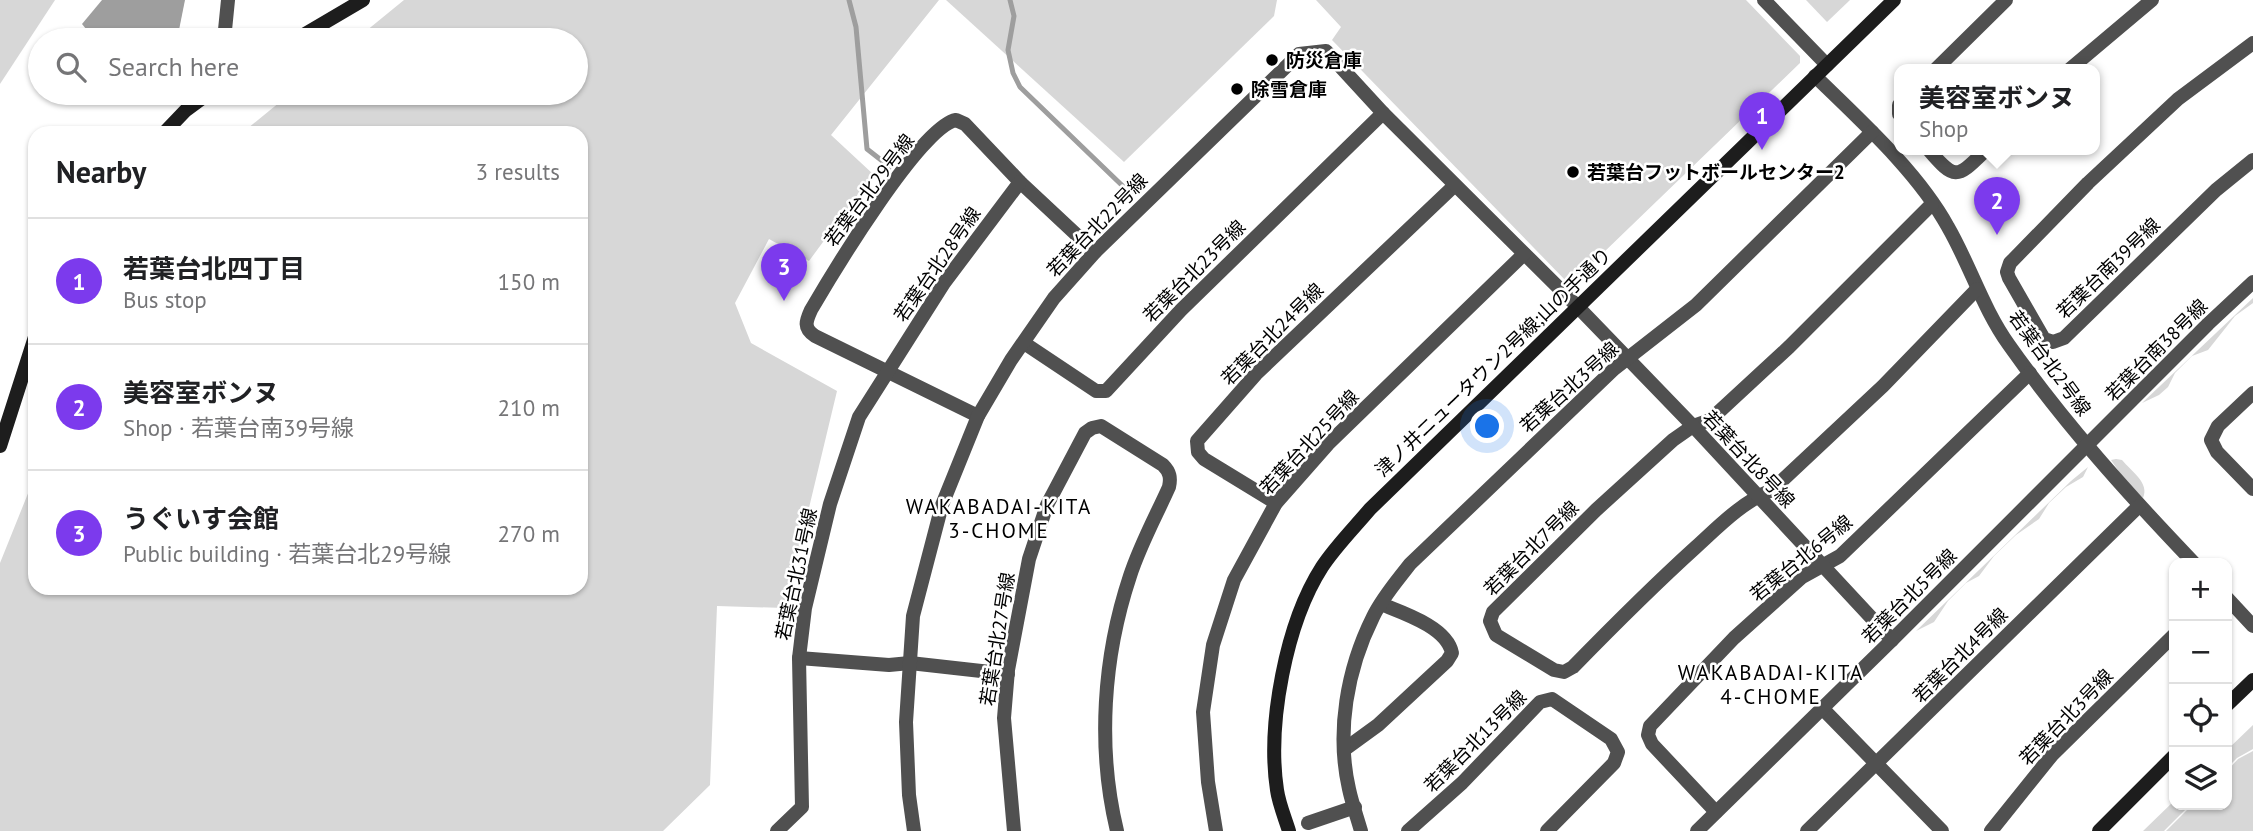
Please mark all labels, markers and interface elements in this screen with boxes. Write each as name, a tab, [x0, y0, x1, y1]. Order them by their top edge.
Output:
search box	[28, 28, 588, 105]
icon: search	[52, 48, 90, 86]
place label: 防災倉庫	[1286, 48, 1362, 72]
text: Search here	[108, 50, 239, 83]
marker: 防災倉庫	[1264, 52, 1280, 68]
popup	[1894, 64, 2100, 155]
place label: 除雪倉庫	[1251, 77, 1327, 101]
marker: 除雪倉庫	[1229, 81, 1245, 97]
text: 美容室ボンヌ	[1919, 81, 2075, 114]
pin: 1	[1739, 92, 1785, 150]
text: Shop	[1919, 114, 1969, 143]
street label: 若葉台北29号線	[819, 129, 919, 251]
text: Nearby	[56, 152, 146, 191]
text: 3 results	[476, 157, 560, 186]
place label: 若葉台フットボールセンター2	[1587, 160, 1845, 184]
marker: 若葉台フットボールセンター2	[1565, 164, 1581, 180]
street label: 若葉台北22号線	[1042, 168, 1152, 282]
pin: 2	[1974, 177, 2020, 235]
street label: 若葉台北28号線	[889, 202, 985, 326]
street label: 若葉台南39号線	[2051, 213, 2165, 323]
street label: 若葉台北23号線	[1138, 215, 1250, 327]
street label: 津ノ井ニュータウン2号線;山の手通り	[1370, 242, 1616, 482]
pin: 3	[761, 243, 807, 301]
text: 若葉台北四丁目	[123, 252, 305, 285]
text: 1	[72, 267, 86, 296]
text: 150 m	[498, 267, 560, 296]
street label: 若葉台北24号線	[1216, 278, 1328, 390]
text: Bus stop	[123, 285, 207, 314]
street label: 若葉台南38号線	[2100, 294, 2212, 406]
street label: 若葉台北2号線	[2004, 306, 2096, 420]
street label: 若葉台北3号線	[1515, 336, 1623, 438]
text: 美容室ボンヌ	[123, 376, 279, 409]
street label: 若葉台北25号線	[1254, 385, 1364, 499]
text: 2	[72, 393, 86, 422]
text: 210 m	[498, 393, 560, 422]
street label: 若葉台北8号線	[1698, 405, 1800, 513]
your location	[1470, 409, 1504, 443]
text: Shop · 若葉台南39号線	[123, 413, 354, 442]
district label: WAKABADAI-KITA 3-CHOME	[906, 493, 1092, 544]
street label: 若葉台北7号線	[1479, 496, 1583, 600]
text: うぐいす会館	[123, 502, 279, 535]
street label: 若葉台北31号線	[770, 506, 822, 642]
street label: 若葉台北6号線	[1745, 510, 1857, 606]
text: 3	[72, 519, 86, 548]
text: 270 m	[498, 519, 560, 548]
text: Public building · 若葉台北29号線	[123, 539, 451, 568]
street label: 若葉台北5号線	[1857, 544, 1961, 648]
map controls	[2169, 558, 2232, 810]
button: +	[2169, 558, 2232, 621]
street label: 若葉台北27号線	[975, 571, 1019, 707]
street label: 若葉台北4号線	[1908, 603, 2012, 707]
button: −	[2169, 621, 2232, 684]
district label: WAKABADAI-KITA 4-CHOME	[1678, 659, 1864, 710]
street label: 若葉台北3号線	[2014, 664, 2118, 770]
button: locate	[2169, 684, 2232, 747]
street label: 若葉台北13号線	[1419, 685, 1531, 797]
button: layers	[2169, 747, 2232, 810]

